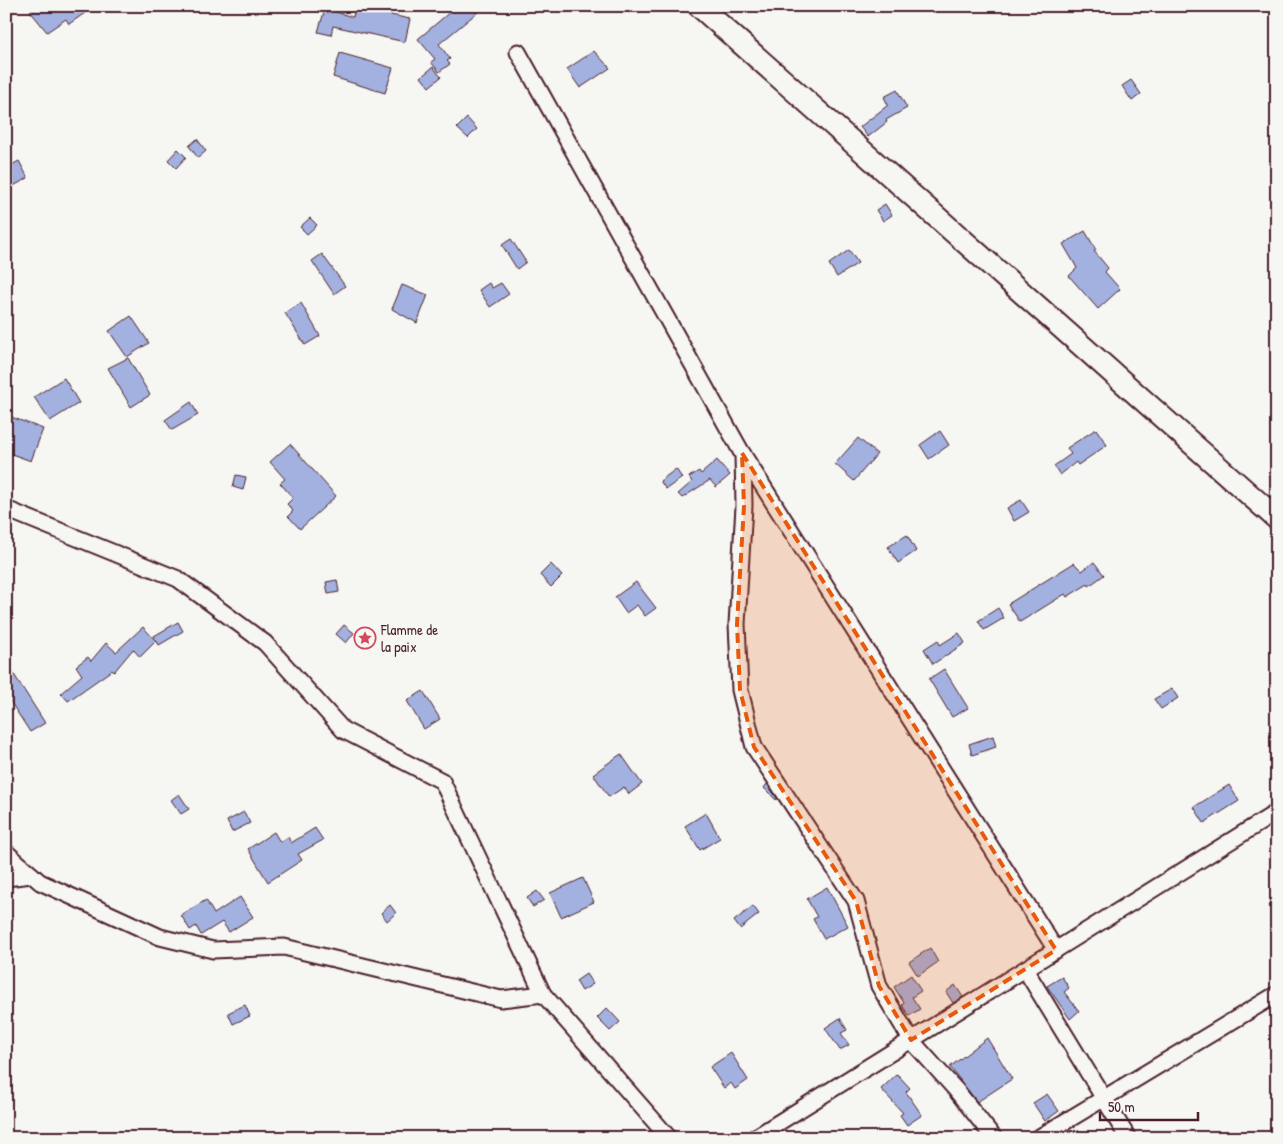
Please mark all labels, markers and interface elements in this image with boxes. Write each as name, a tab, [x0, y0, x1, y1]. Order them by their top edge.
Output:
place label: Flamme de la paix	[380, 619, 438, 657]
place icon: Flamme de la paix	[353, 626, 377, 650]
scale bar	[1100, 1089, 1198, 1121]
text: 50 m	[1108, 1096, 1135, 1117]

